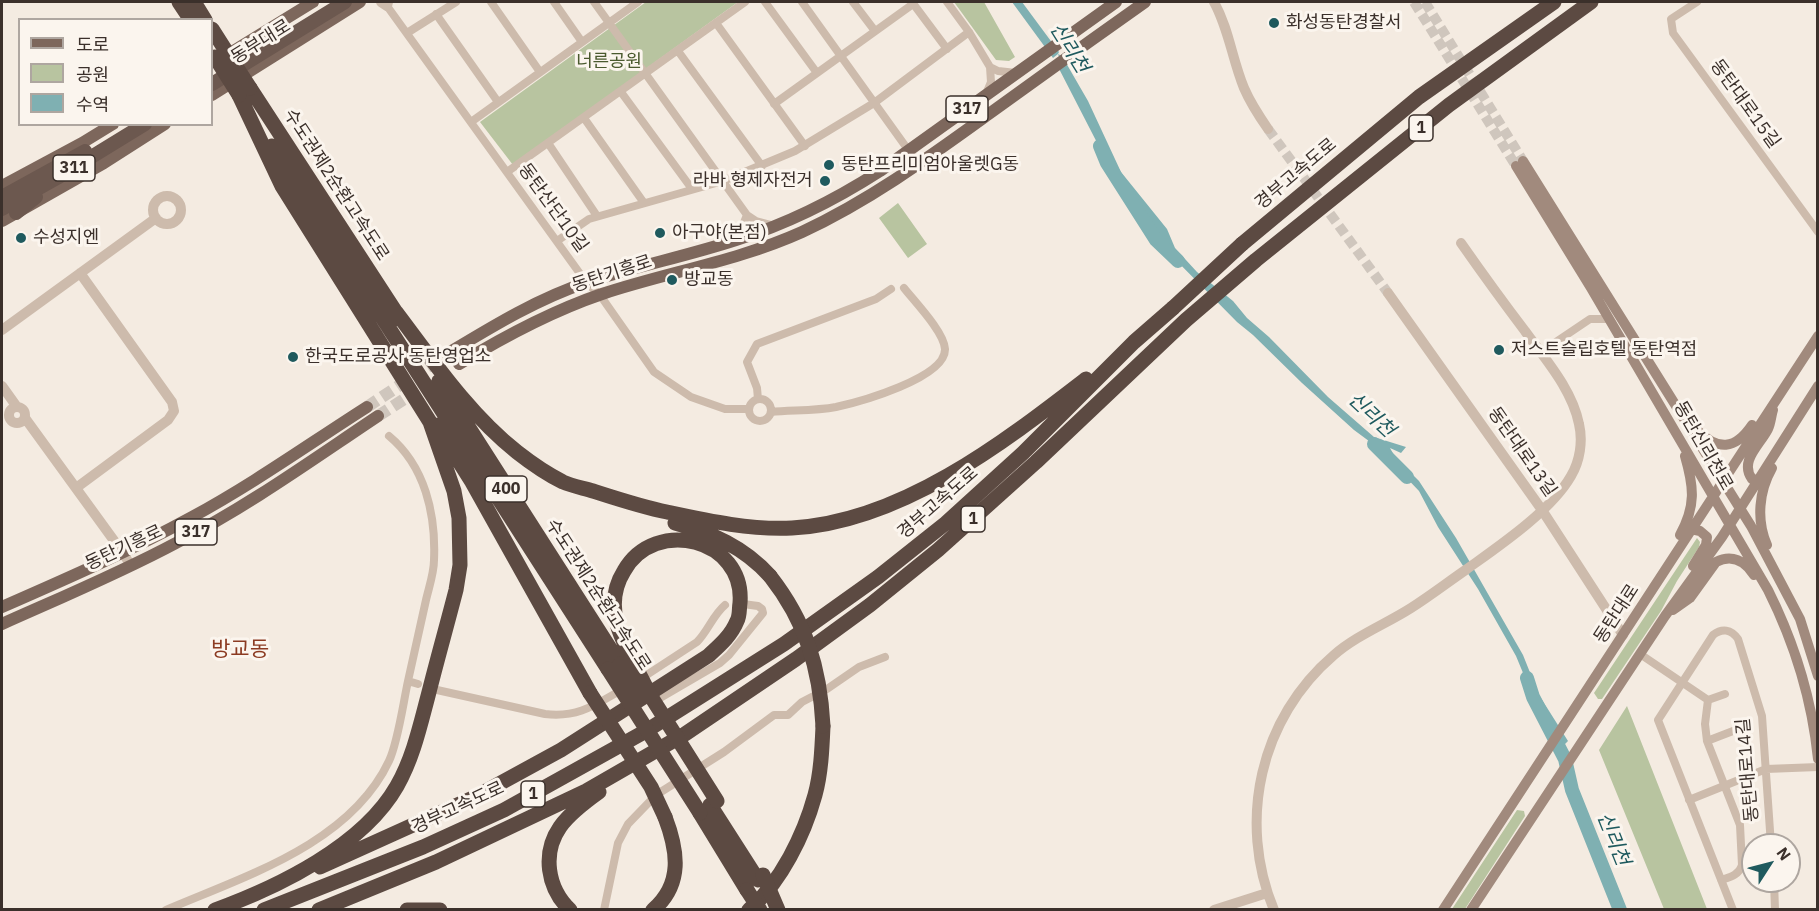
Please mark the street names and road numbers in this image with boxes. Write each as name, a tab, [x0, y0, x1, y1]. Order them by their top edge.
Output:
street label: 동부대로	[227, 15, 295, 69]
street label: 동탄대로15길	[1706, 55, 1784, 153]
road number: 317	[946, 96, 988, 122]
street label: 수도권제2순환고속도로	[279, 105, 393, 265]
road number: 1	[1409, 115, 1433, 141]
street label: 경부고속도로	[1251, 134, 1341, 214]
road number: 311	[53, 155, 95, 181]
street label: 동탄산단10길	[514, 159, 592, 257]
street label: 동탄기흥로	[569, 251, 655, 297]
street label: 동탄신리천로	[1669, 398, 1737, 494]
street label: 동탄대로13길	[1483, 403, 1561, 501]
street label: 경부고속도로	[893, 462, 983, 544]
road number: 400	[485, 476, 527, 502]
road number: 1	[961, 506, 985, 532]
street label: 수도권제2순환고속도로	[541, 515, 655, 675]
road number: 317	[175, 519, 217, 545]
street label: 동탄기흥로	[82, 521, 166, 575]
street label: 동탄대로	[1590, 580, 1644, 648]
street label: 동탄대로14길	[1733, 717, 1763, 823]
street label: 경부고속도로	[408, 777, 508, 839]
road number: 1	[521, 781, 545, 807]

